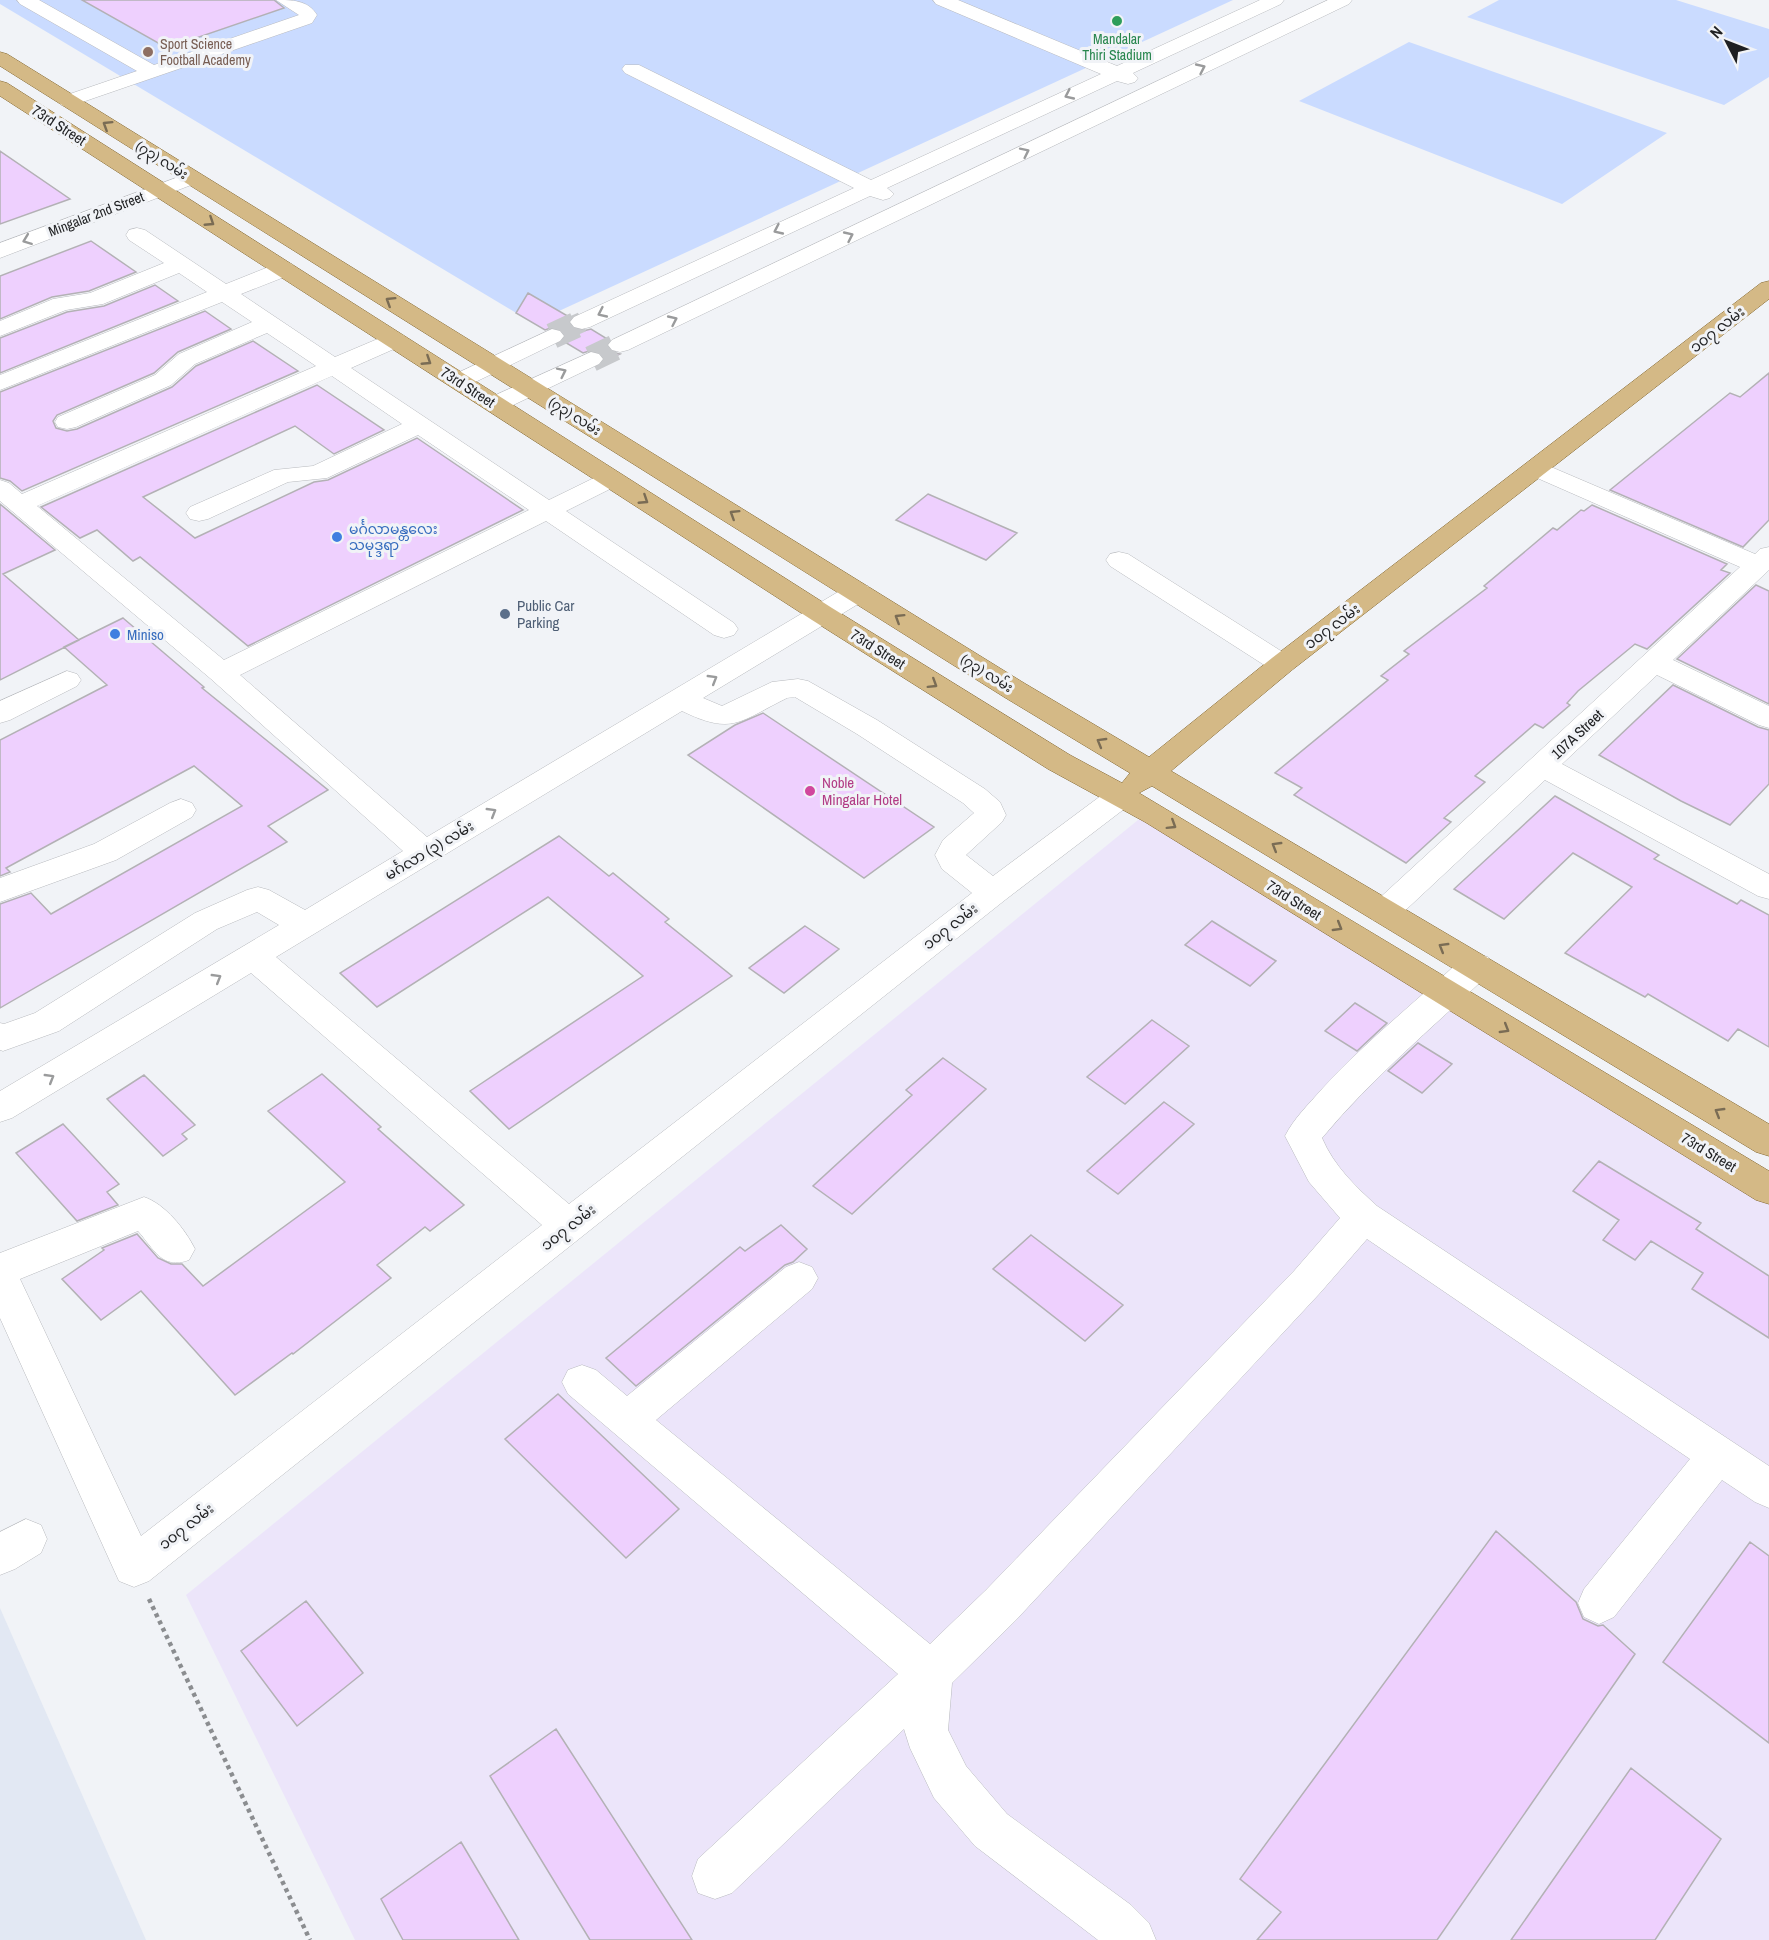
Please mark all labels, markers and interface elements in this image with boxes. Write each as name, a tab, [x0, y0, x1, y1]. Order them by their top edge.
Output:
north arrow	[1697, 12, 1757, 72]
marker: Mandalar Thiri Stadium	[1110, 14, 1124, 28]
text: N	[1705, 21, 1727, 43]
place label: Mandalar Thiri Stadium	[1082, 30, 1152, 64]
place label: Sport Science Football Academy	[160, 35, 251, 69]
marker: Sport Science Football Academy	[141, 45, 155, 59]
one-way arrow	[1194, 63, 1205, 75]
one-way arrow	[1065, 87, 1076, 99]
street label: 73rd Street	[28, 100, 91, 151]
one-way arrow	[103, 121, 114, 132]
street label: (၇၃) လမ်း	[131, 136, 192, 186]
one-way arrow	[1018, 147, 1029, 159]
street label: Mingalar 2nd Street	[46, 188, 146, 240]
one-way arrow	[204, 214, 214, 226]
one-way arrow	[774, 222, 785, 234]
one-way arrow	[842, 231, 853, 243]
one-way arrow	[23, 233, 33, 246]
one-way arrow	[386, 296, 396, 308]
street label: ၁၀၇ လမ်း	[1685, 301, 1750, 359]
one-way arrow	[597, 305, 608, 317]
one-way arrow	[666, 315, 677, 327]
one-way arrow	[421, 353, 431, 365]
street label: 73rd Street	[437, 362, 500, 413]
one-way arrow	[556, 368, 567, 380]
street label: (၇၃) လမ်း	[544, 392, 605, 442]
one-way arrow	[638, 493, 649, 504]
one-way arrow	[730, 510, 740, 522]
place label: မင်္ဂလာမန္တလေး သမုဒ္ဒရာ	[349, 519, 438, 557]
marker: မင်္ဂလာမန္တလေး သမုဒ္ဒရာ	[330, 530, 344, 544]
place label: Public Car Parking	[517, 595, 574, 633]
street label: ၁၀၇ လမ်း	[1300, 598, 1365, 655]
marker: Public Car Parking	[498, 607, 512, 621]
one-way arrow	[895, 614, 906, 625]
place label: Miniso	[127, 624, 164, 645]
street label: 73rd Street	[847, 624, 910, 674]
marker: Miniso	[108, 627, 122, 641]
street label: (၇၃) လမ်း	[956, 649, 1017, 699]
one-way arrow	[707, 675, 717, 686]
one-way arrow	[927, 676, 937, 688]
street label: 107A Street	[1546, 704, 1608, 764]
one-way arrow	[1097, 738, 1107, 749]
place label: Noble Mingalar Hotel	[822, 772, 902, 810]
marker: Noble Mingalar Hotel	[803, 784, 817, 798]
one-way arrow	[486, 808, 496, 820]
street label: မင်္ဂလာ (၃) လမ်း	[381, 815, 478, 887]
one-way arrow	[1166, 817, 1176, 829]
one-way arrow	[1272, 842, 1282, 854]
street label: 73rd Street	[1263, 875, 1326, 925]
street label: ၁၀၇ လမ်း	[918, 898, 983, 956]
one-way arrow	[1332, 920, 1342, 932]
one-way arrow	[1439, 943, 1449, 955]
one-way arrow	[211, 973, 221, 985]
one-way arrow	[1499, 1021, 1509, 1033]
one-way arrow	[44, 1074, 54, 1086]
one-way arrow	[1715, 1108, 1725, 1119]
street label: 73rd Street	[1678, 1127, 1741, 1177]
street label: ၁၀၇ လမ်း	[536, 1199, 601, 1257]
street label: ၁၀၇ လမ်း	[154, 1498, 219, 1556]

